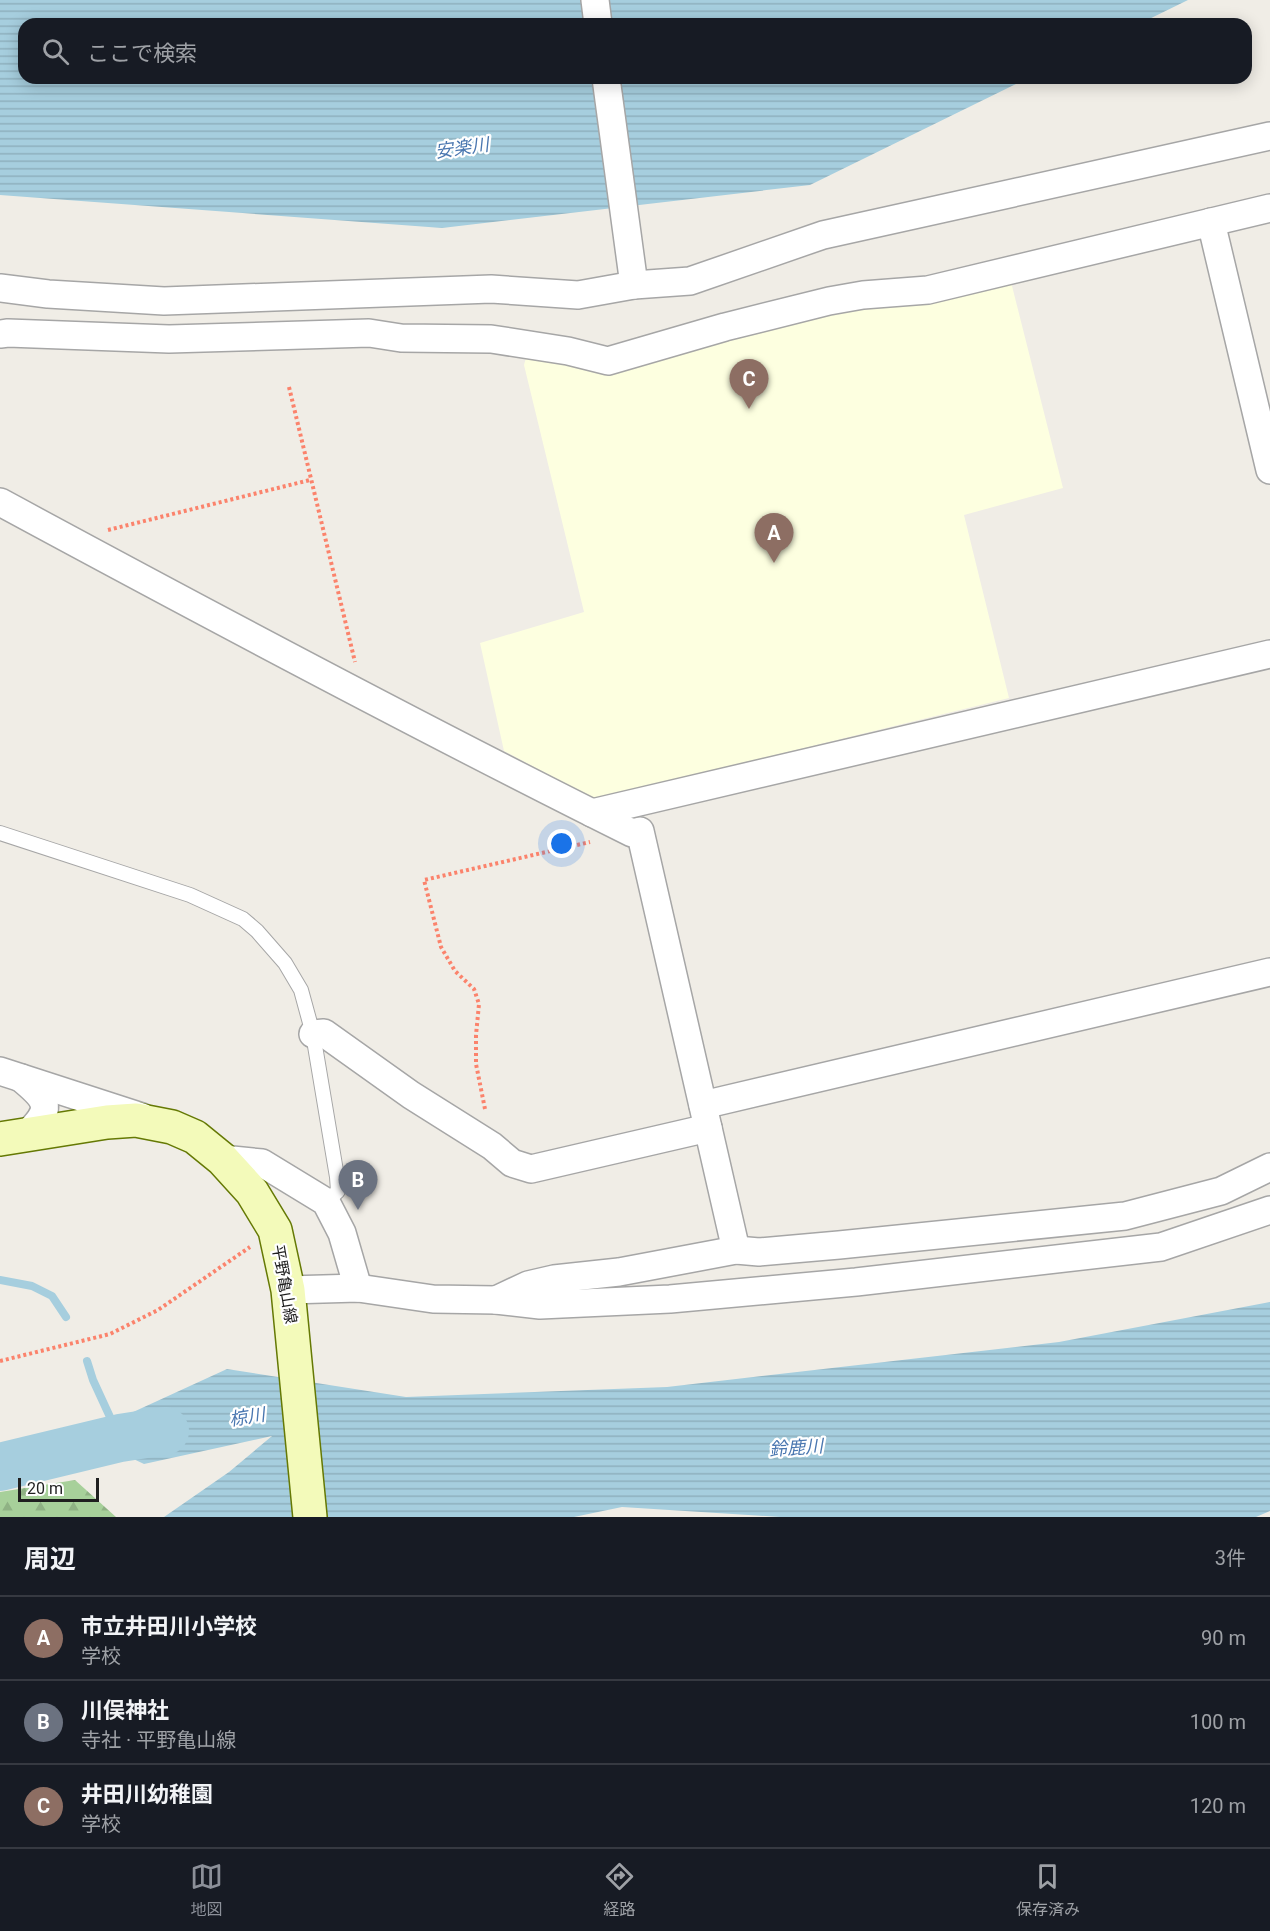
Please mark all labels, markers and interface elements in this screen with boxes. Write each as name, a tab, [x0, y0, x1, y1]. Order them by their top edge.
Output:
search box	[18, 18, 1252, 84]
icon: search	[39, 35, 72, 68]
text: ここで検索	[87, 41, 197, 66]
water label: 安楽川	[434, 133, 492, 162]
pin: C	[730, 360, 768, 409]
pin: A	[754, 514, 794, 563]
your location	[547, 829, 576, 858]
pin: B	[338, 1160, 378, 1210]
street label: 平野亀山線	[268, 1243, 301, 1325]
water label: 椋川	[228, 1403, 268, 1430]
water label: 鈴鹿川	[768, 1435, 826, 1460]
scale bar	[18, 1475, 99, 1502]
text: 20 m	[27, 1479, 63, 1498]
text: 周辺	[24, 1544, 76, 1574]
text: 3件	[1215, 1546, 1246, 1570]
text: 市立井田川小学校	[81, 1614, 257, 1639]
text: A	[37, 1626, 50, 1650]
text: 90 m	[1201, 1626, 1246, 1650]
text: 学校	[81, 1644, 121, 1668]
text: 川俣神社	[81, 1698, 169, 1723]
text: B	[37, 1710, 50, 1734]
text: 100 m	[1190, 1710, 1246, 1734]
text: 寺社 · 平野亀山線	[81, 1728, 236, 1752]
text: 井田川幼稚園	[81, 1782, 213, 1807]
text: C	[37, 1794, 50, 1818]
text: 120 m	[1190, 1794, 1246, 1818]
text: 学校	[81, 1812, 121, 1836]
tab: 地図	[190, 1860, 223, 1920]
tab: 経路	[603, 1860, 636, 1920]
tab: 保存済み	[1016, 1860, 1080, 1920]

